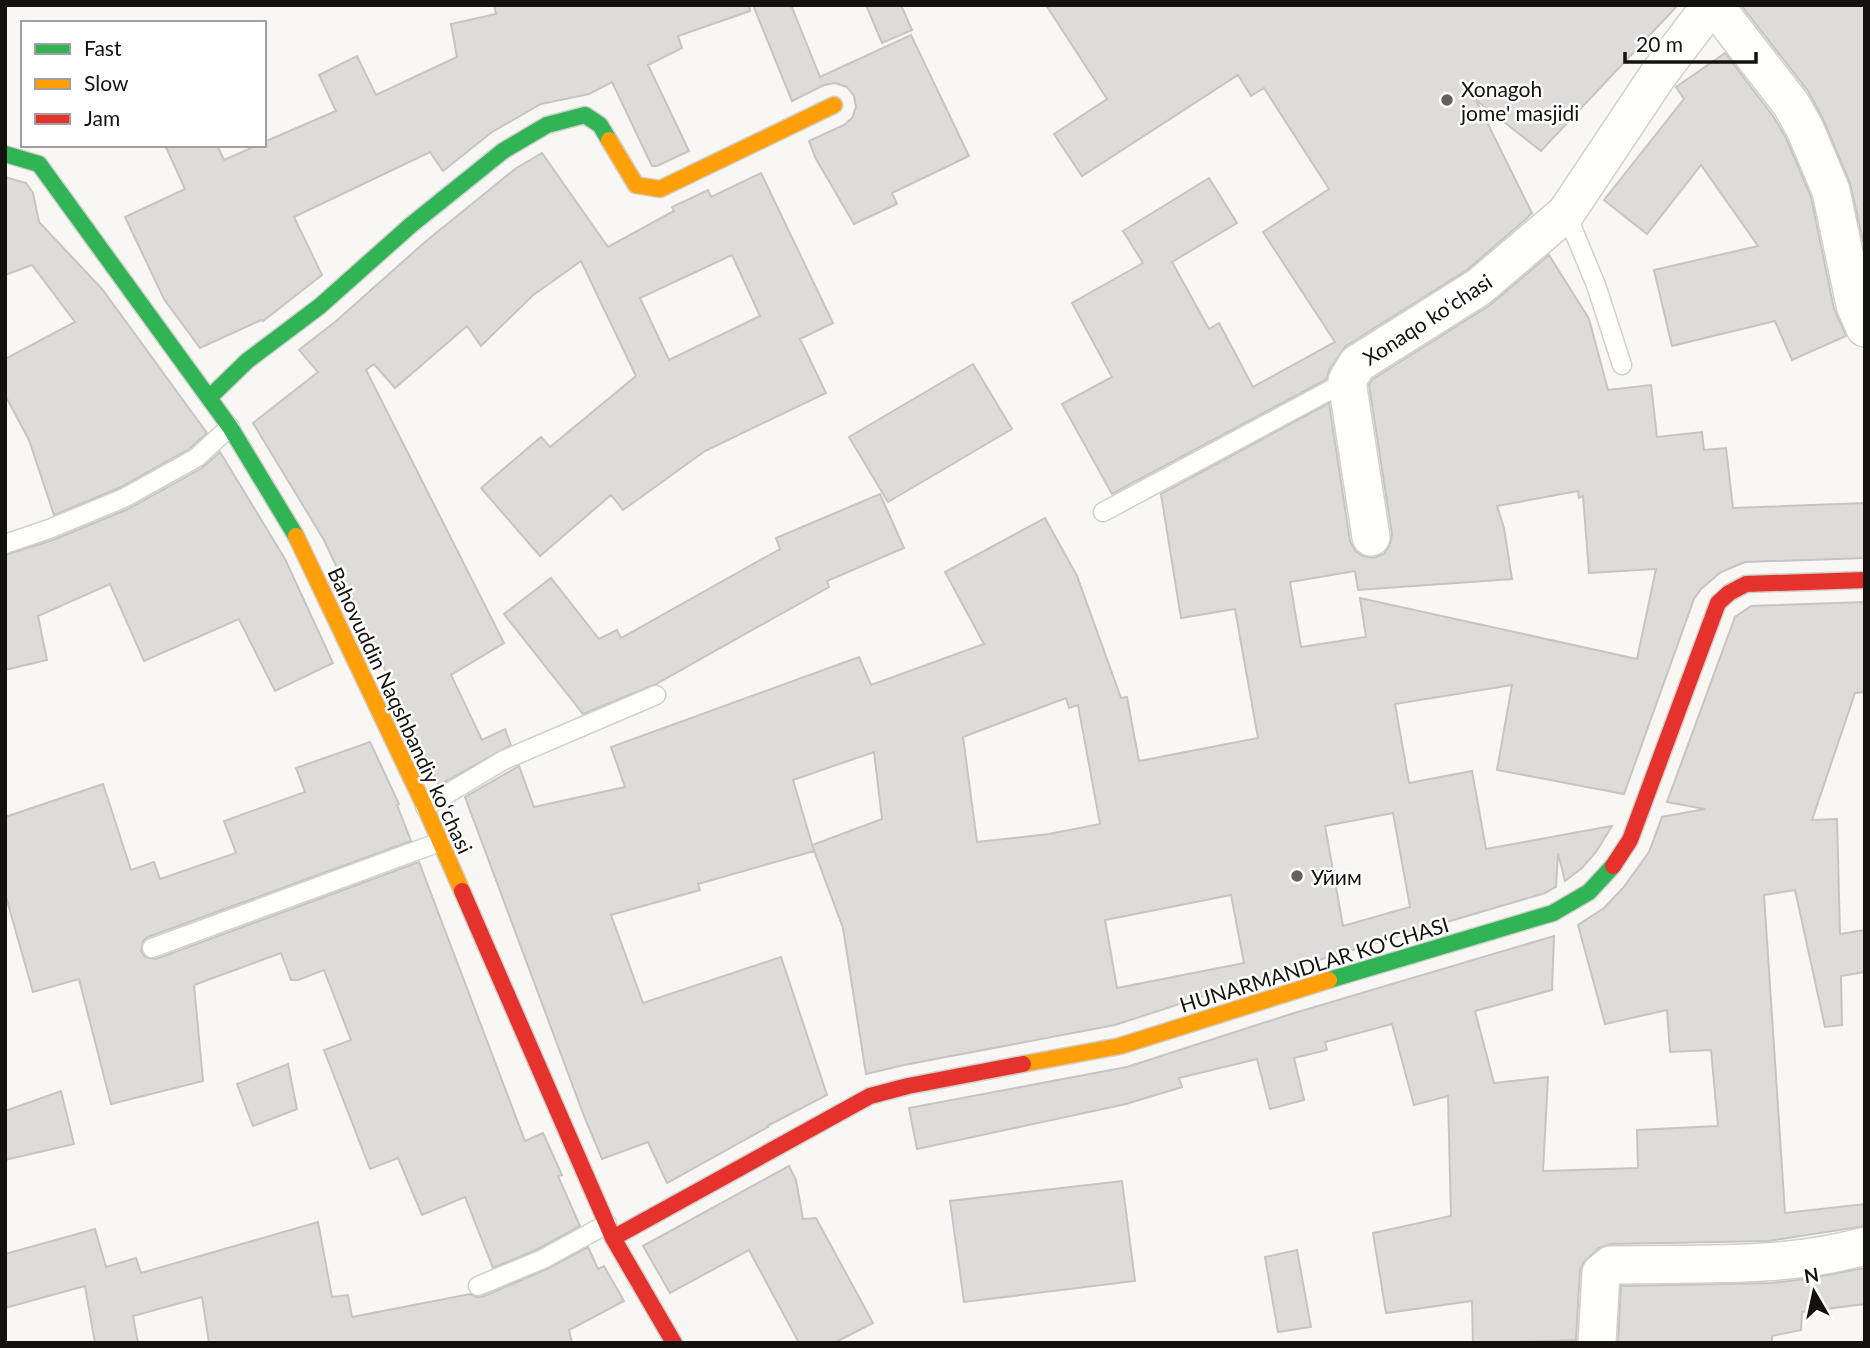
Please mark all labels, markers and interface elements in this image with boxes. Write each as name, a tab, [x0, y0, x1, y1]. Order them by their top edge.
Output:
legend	[21, 21, 266, 147]
scale bar	[1625, 21, 1756, 65]
text: 20 m	[1636, 31, 1683, 56]
text: Fast	[84, 35, 122, 60]
text: Slow	[84, 70, 129, 95]
place label: Xonagoh jome' masjidi	[1460, 76, 1579, 125]
marker: Xonagoh jome' masjidi	[1439, 92, 1455, 108]
text: Jam	[84, 105, 120, 130]
street label: Xonaqo koʻchasi	[1358, 268, 1496, 370]
street label: Bahovuddin Naqshbandiy koʻchasi	[323, 563, 479, 857]
place label: Уйим	[1311, 864, 1362, 889]
marker: Уйим	[1289, 868, 1305, 884]
street label: HUNARMANDLAR KO‘CHASI	[1176, 911, 1452, 1017]
north arrow	[1779, 1257, 1849, 1327]
text: N	[1802, 1262, 1820, 1287]

